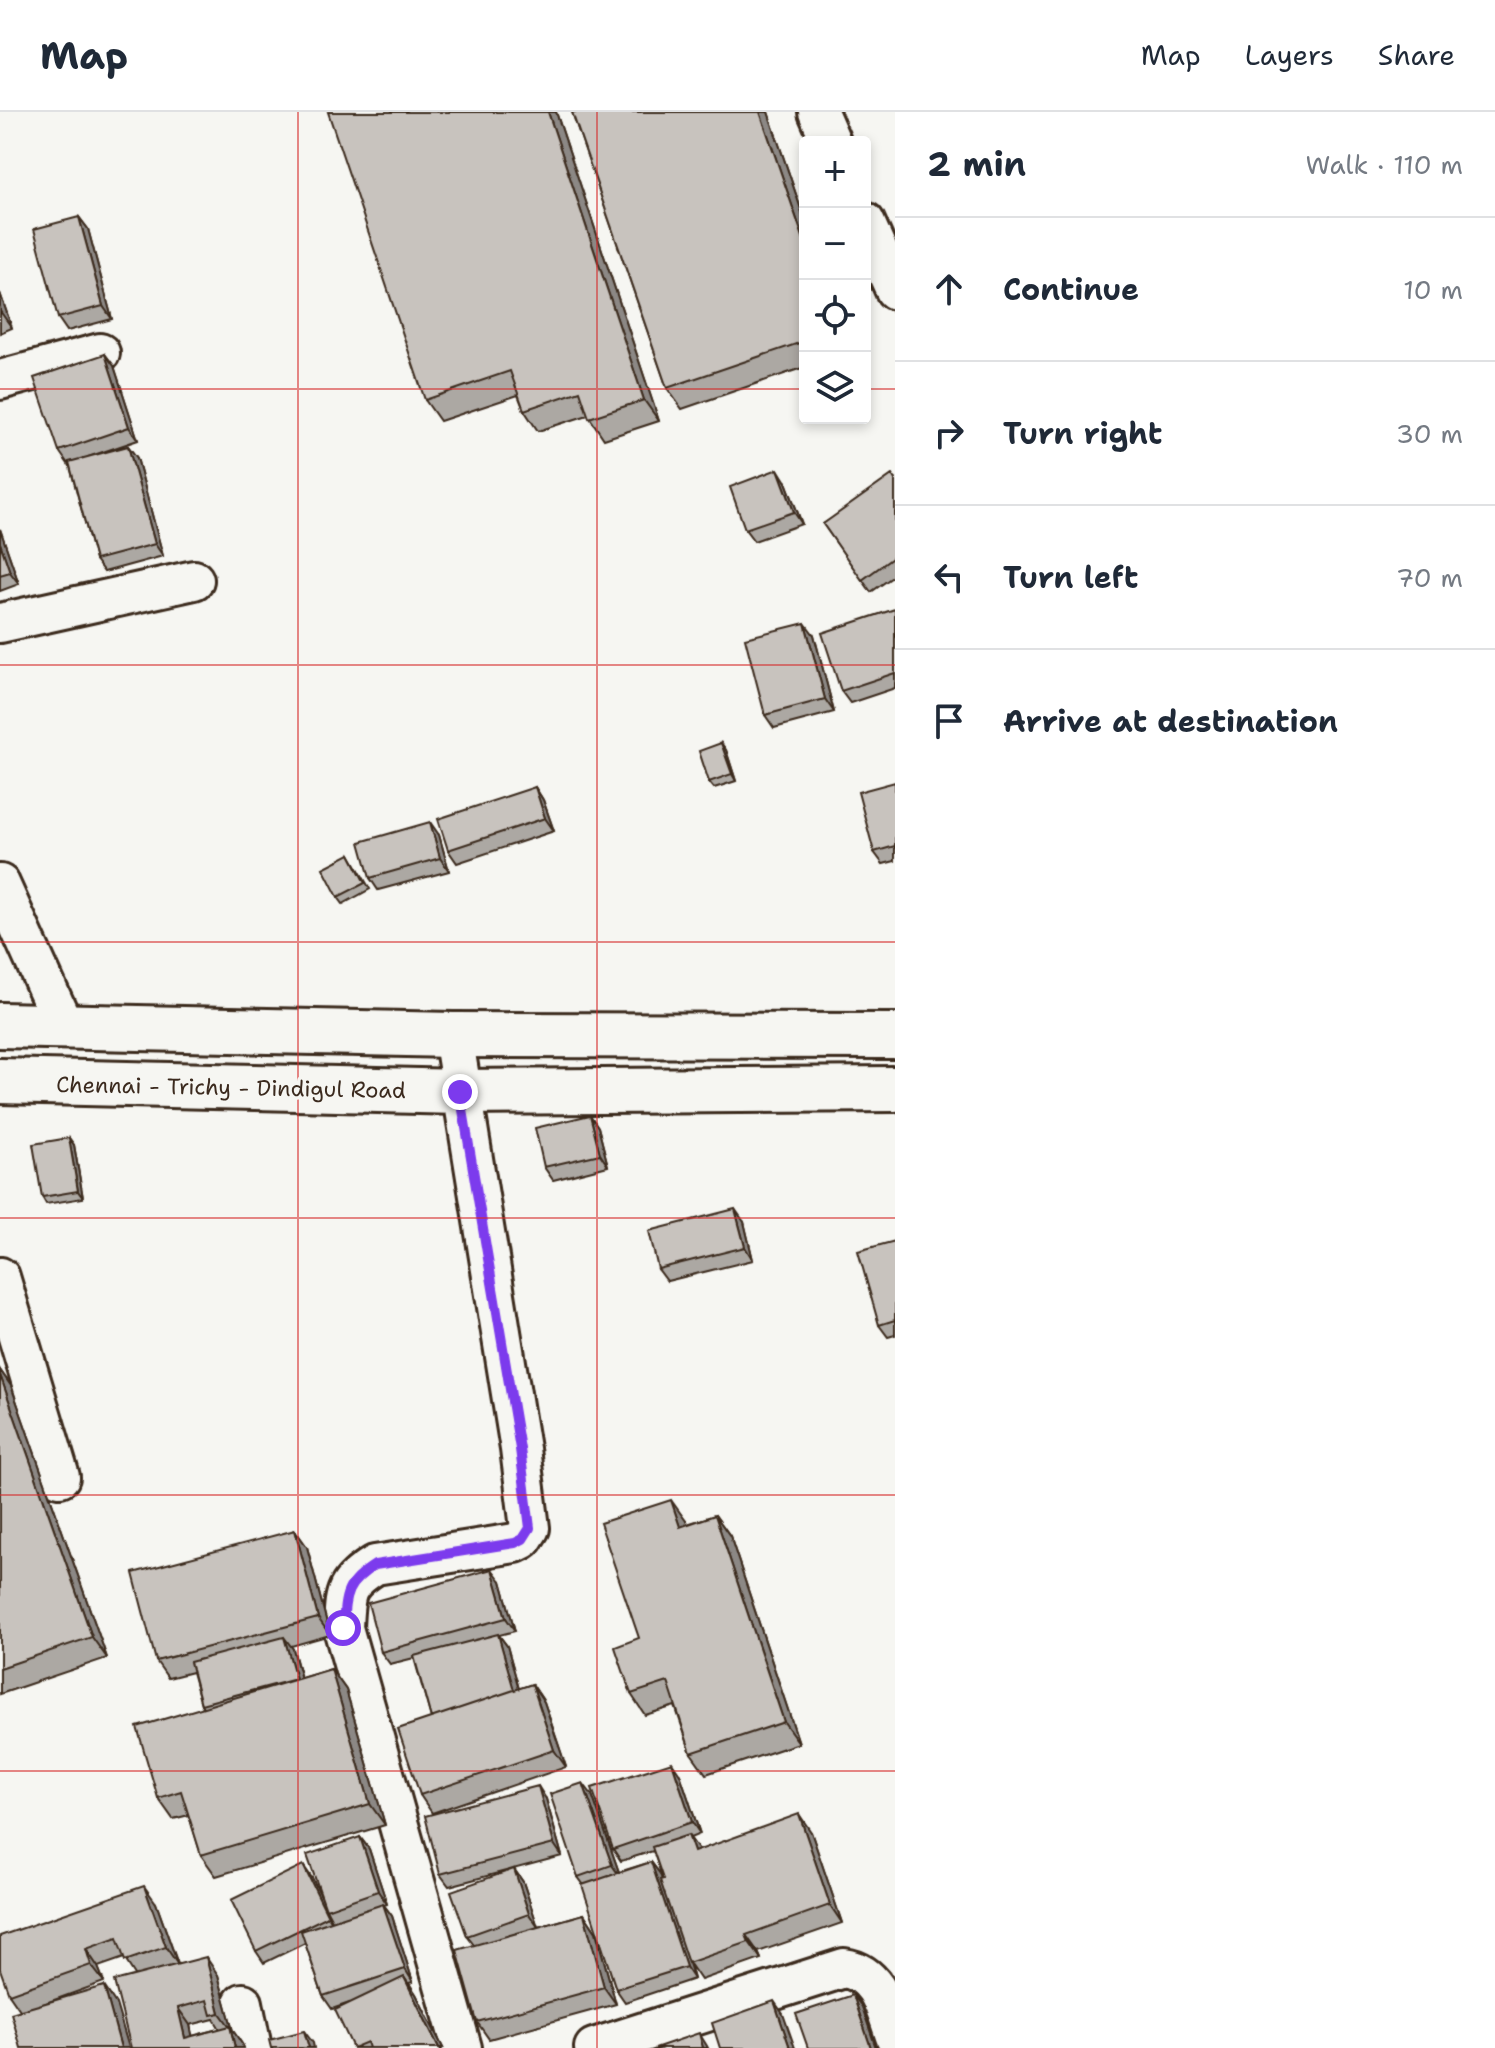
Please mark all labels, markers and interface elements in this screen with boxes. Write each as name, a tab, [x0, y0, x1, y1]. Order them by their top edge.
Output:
text: Map	[40, 30, 128, 81]
text: Map	[1141, 36, 1201, 74]
text: Layers	[1245, 36, 1334, 74]
text: Share	[1378, 36, 1455, 74]
map controls	[799, 136, 871, 424]
button: +	[799, 136, 871, 208]
text: 2 min	[927, 141, 1026, 187]
text: Walk · 110 m	[1305, 147, 1463, 182]
button: −	[799, 208, 871, 280]
icon: ahead	[927, 267, 971, 311]
text: Continue	[1003, 269, 1139, 310]
text: 10 m	[1403, 272, 1463, 307]
button: locate	[799, 280, 871, 352]
button: layers	[799, 352, 871, 424]
icon: right	[927, 411, 971, 455]
text: Turn right	[1003, 413, 1162, 454]
text: 30 m	[1396, 416, 1463, 451]
icon: left	[927, 555, 971, 599]
text: Turn left	[1003, 557, 1138, 598]
text: 70 m	[1396, 560, 1463, 595]
icon: arrive	[927, 699, 971, 743]
text: Arrive at destination	[1003, 701, 1338, 742]
street label: Chennai - Trichy - Dindigul Road	[56, 1070, 406, 1105]
route end	[442, 1074, 478, 1110]
route start	[325, 1610, 361, 1646]

